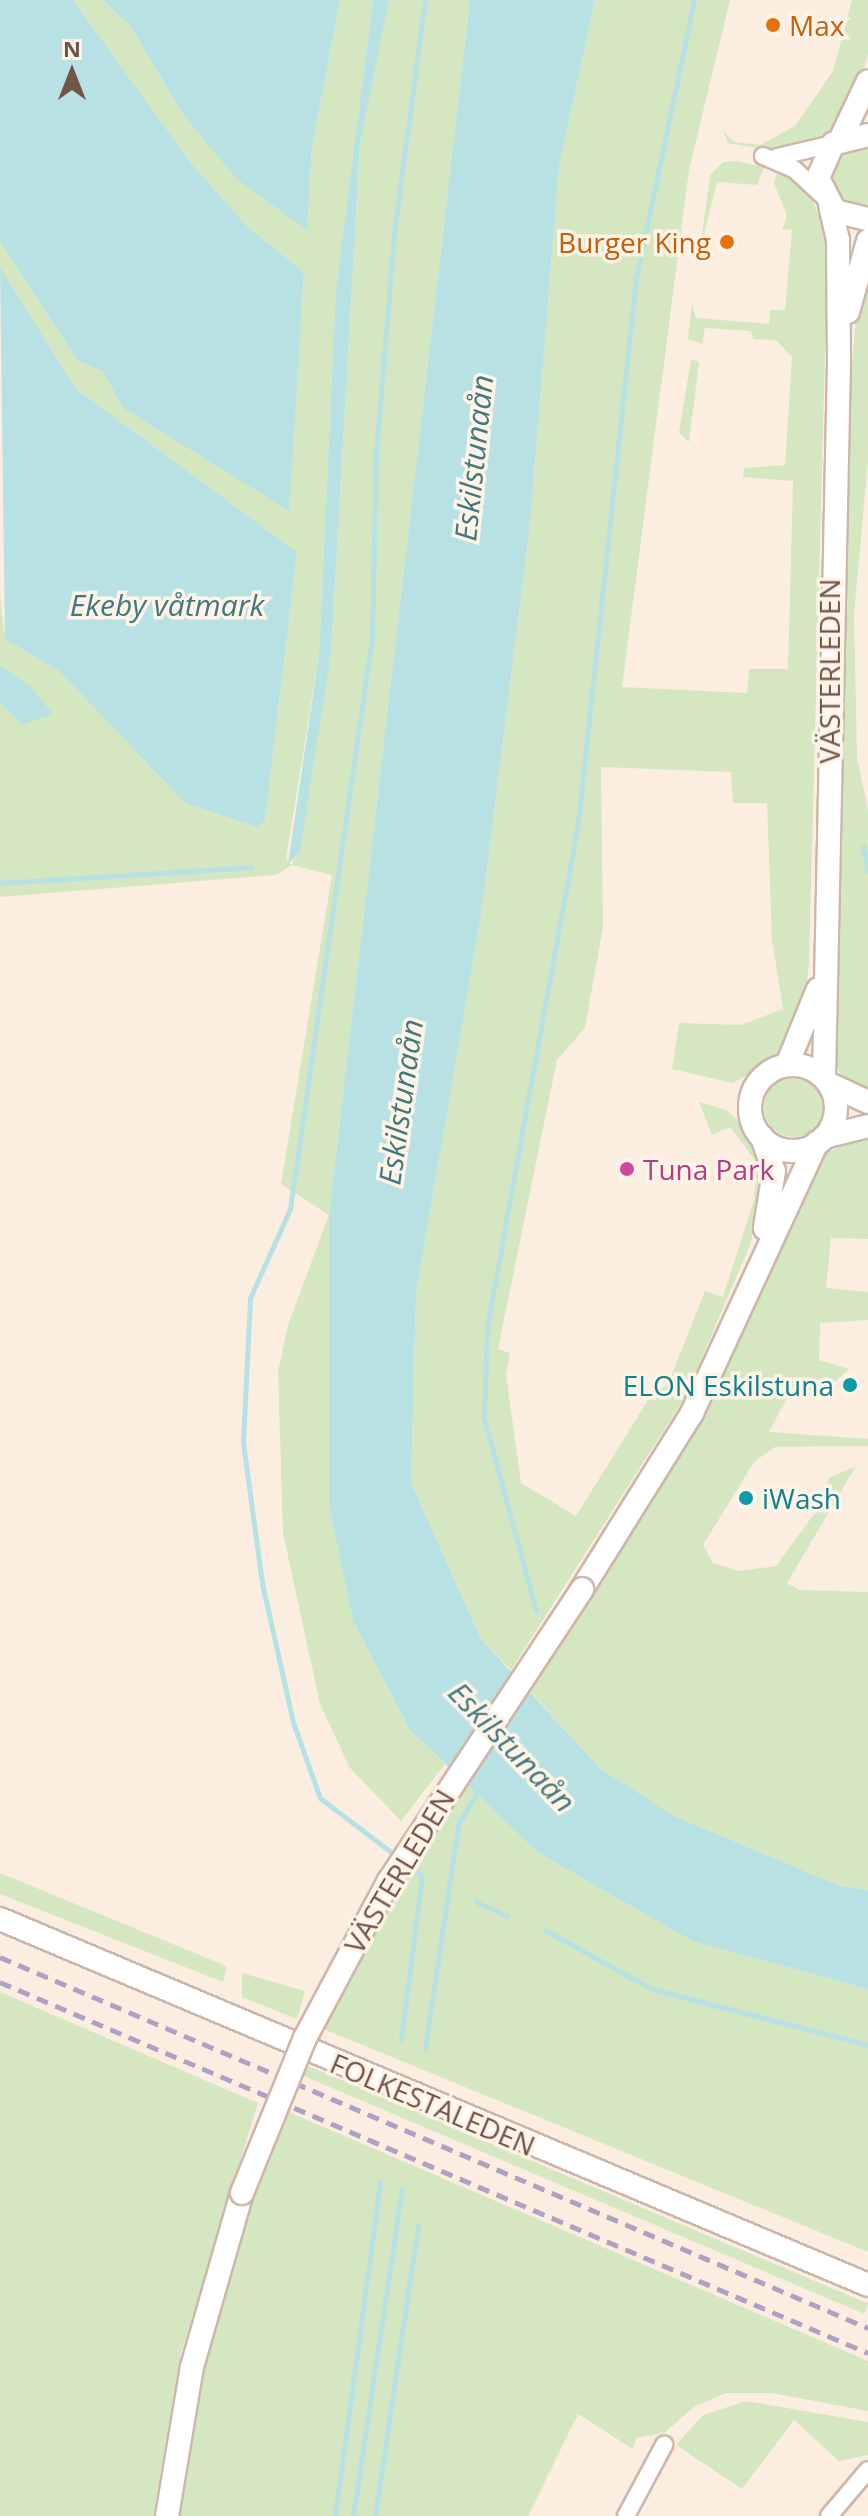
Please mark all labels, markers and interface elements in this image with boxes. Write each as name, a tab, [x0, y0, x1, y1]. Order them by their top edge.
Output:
place label: Max	[789, 8, 844, 42]
marker: Max	[764, 16, 782, 34]
north arrow	[32, 32, 112, 112]
text: N	[63, 33, 81, 63]
place label: Burger King	[558, 225, 711, 259]
marker: Burger King	[718, 233, 736, 251]
water label: Eskilstunaån	[447, 373, 501, 543]
street label: VÄSTERLEDEN	[812, 578, 846, 764]
water label: Ekeby våtmark	[70, 587, 264, 623]
water label: Eskilstunaån	[372, 1017, 430, 1187]
place label: Tuna Park	[643, 1152, 774, 1186]
marker: Tuna Park	[618, 1160, 636, 1178]
place label: ELON Eskilstuna	[623, 1368, 834, 1402]
marker: ELON Eskilstuna	[841, 1376, 859, 1394]
place label: iWash	[762, 1481, 841, 1515]
marker: iWash	[737, 1489, 755, 1507]
water label: Eskilstunaån	[441, 1674, 583, 1820]
street label: VÄSTERLEDEN	[337, 1783, 461, 1959]
street label: FOLKESTALEDEN	[326, 2046, 540, 2162]

